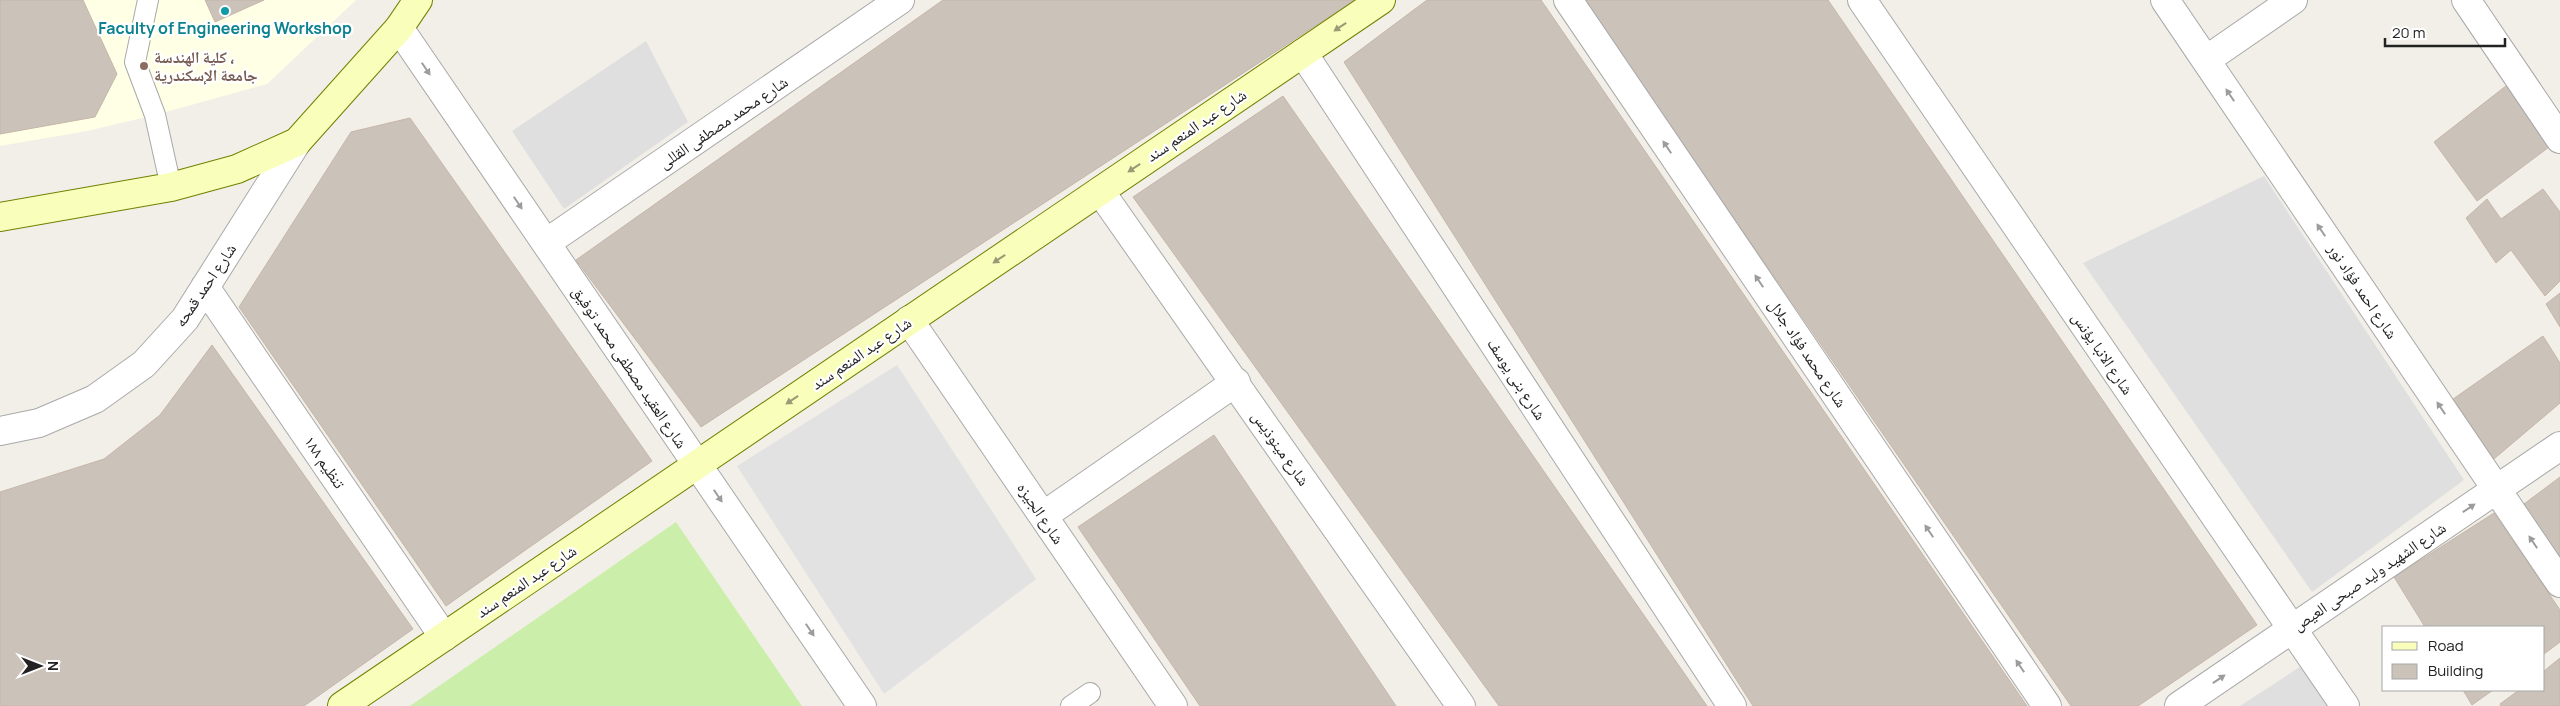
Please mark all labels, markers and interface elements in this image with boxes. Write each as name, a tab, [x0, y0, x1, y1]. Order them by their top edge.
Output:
marker: Faculty of Engineering Workshop	[219, 5, 231, 17]
scale bar	[2385, 15, 2505, 47]
place label: Faculty of Engineering Workshop	[98, 17, 352, 39]
one-way arrow	[1333, 22, 1347, 32]
text: 20 m	[2392, 22, 2425, 43]
place label: كلية الهندسة ، جامعة الإسكندرية	[154, 46, 258, 86]
marker: كلية الهندسة ، جامعة الإسكندرية	[138, 60, 150, 72]
one-way arrow	[421, 62, 431, 75]
street label: شارع محمد مصطفى القللى	[654, 71, 792, 173]
street label: شارع عبد المنعم سند	[1141, 83, 1251, 167]
one-way arrow	[2225, 88, 2235, 102]
one-way arrow	[1662, 140, 1672, 153]
one-way arrow	[1127, 163, 1140, 173]
one-way arrow	[513, 196, 523, 210]
one-way arrow	[2316, 223, 2326, 237]
street label: شارع احمد فؤاد نور	[2322, 238, 2403, 343]
street label: شارع احمد قمحه	[169, 239, 241, 331]
one-way arrow	[992, 254, 1006, 264]
one-way arrow	[1754, 274, 1764, 288]
street label: شارع العقيد مصطفى محمد توفيق	[567, 281, 693, 453]
street label: شارع محمد فؤاد جلال	[1764, 295, 1852, 411]
street label: شارع الانبا يؤنس	[2067, 307, 2139, 399]
street label: شارع عبد المنعم سند	[806, 311, 916, 395]
street label: شارع بنى يوسف	[1482, 334, 1552, 424]
one-way arrow	[785, 395, 799, 405]
one-way arrow	[2437, 401, 2446, 415]
street label: شارع مينوذيس	[1247, 406, 1315, 490]
street label: تنظيم ١٨٨	[299, 431, 351, 493]
street label: شارع الجيزه	[1012, 478, 1070, 548]
one-way arrow	[713, 489, 723, 503]
one-way arrow	[2462, 503, 2476, 513]
street label: شارع الشهيد وليد صبحى العيص	[2288, 516, 2450, 636]
one-way arrow	[1924, 524, 1934, 538]
one-way arrow	[2528, 536, 2538, 549]
street label: شارع عبد المنعم سند	[471, 539, 581, 623]
one-way arrow	[805, 623, 815, 637]
legend	[2382, 626, 2545, 691]
text: Road	[2428, 635, 2464, 656]
north arrow	[15, 641, 65, 691]
one-way arrow	[2015, 659, 2025, 672]
text: Building	[2428, 660, 2483, 681]
text: N	[44, 661, 63, 671]
one-way arrow	[2212, 674, 2226, 683]

